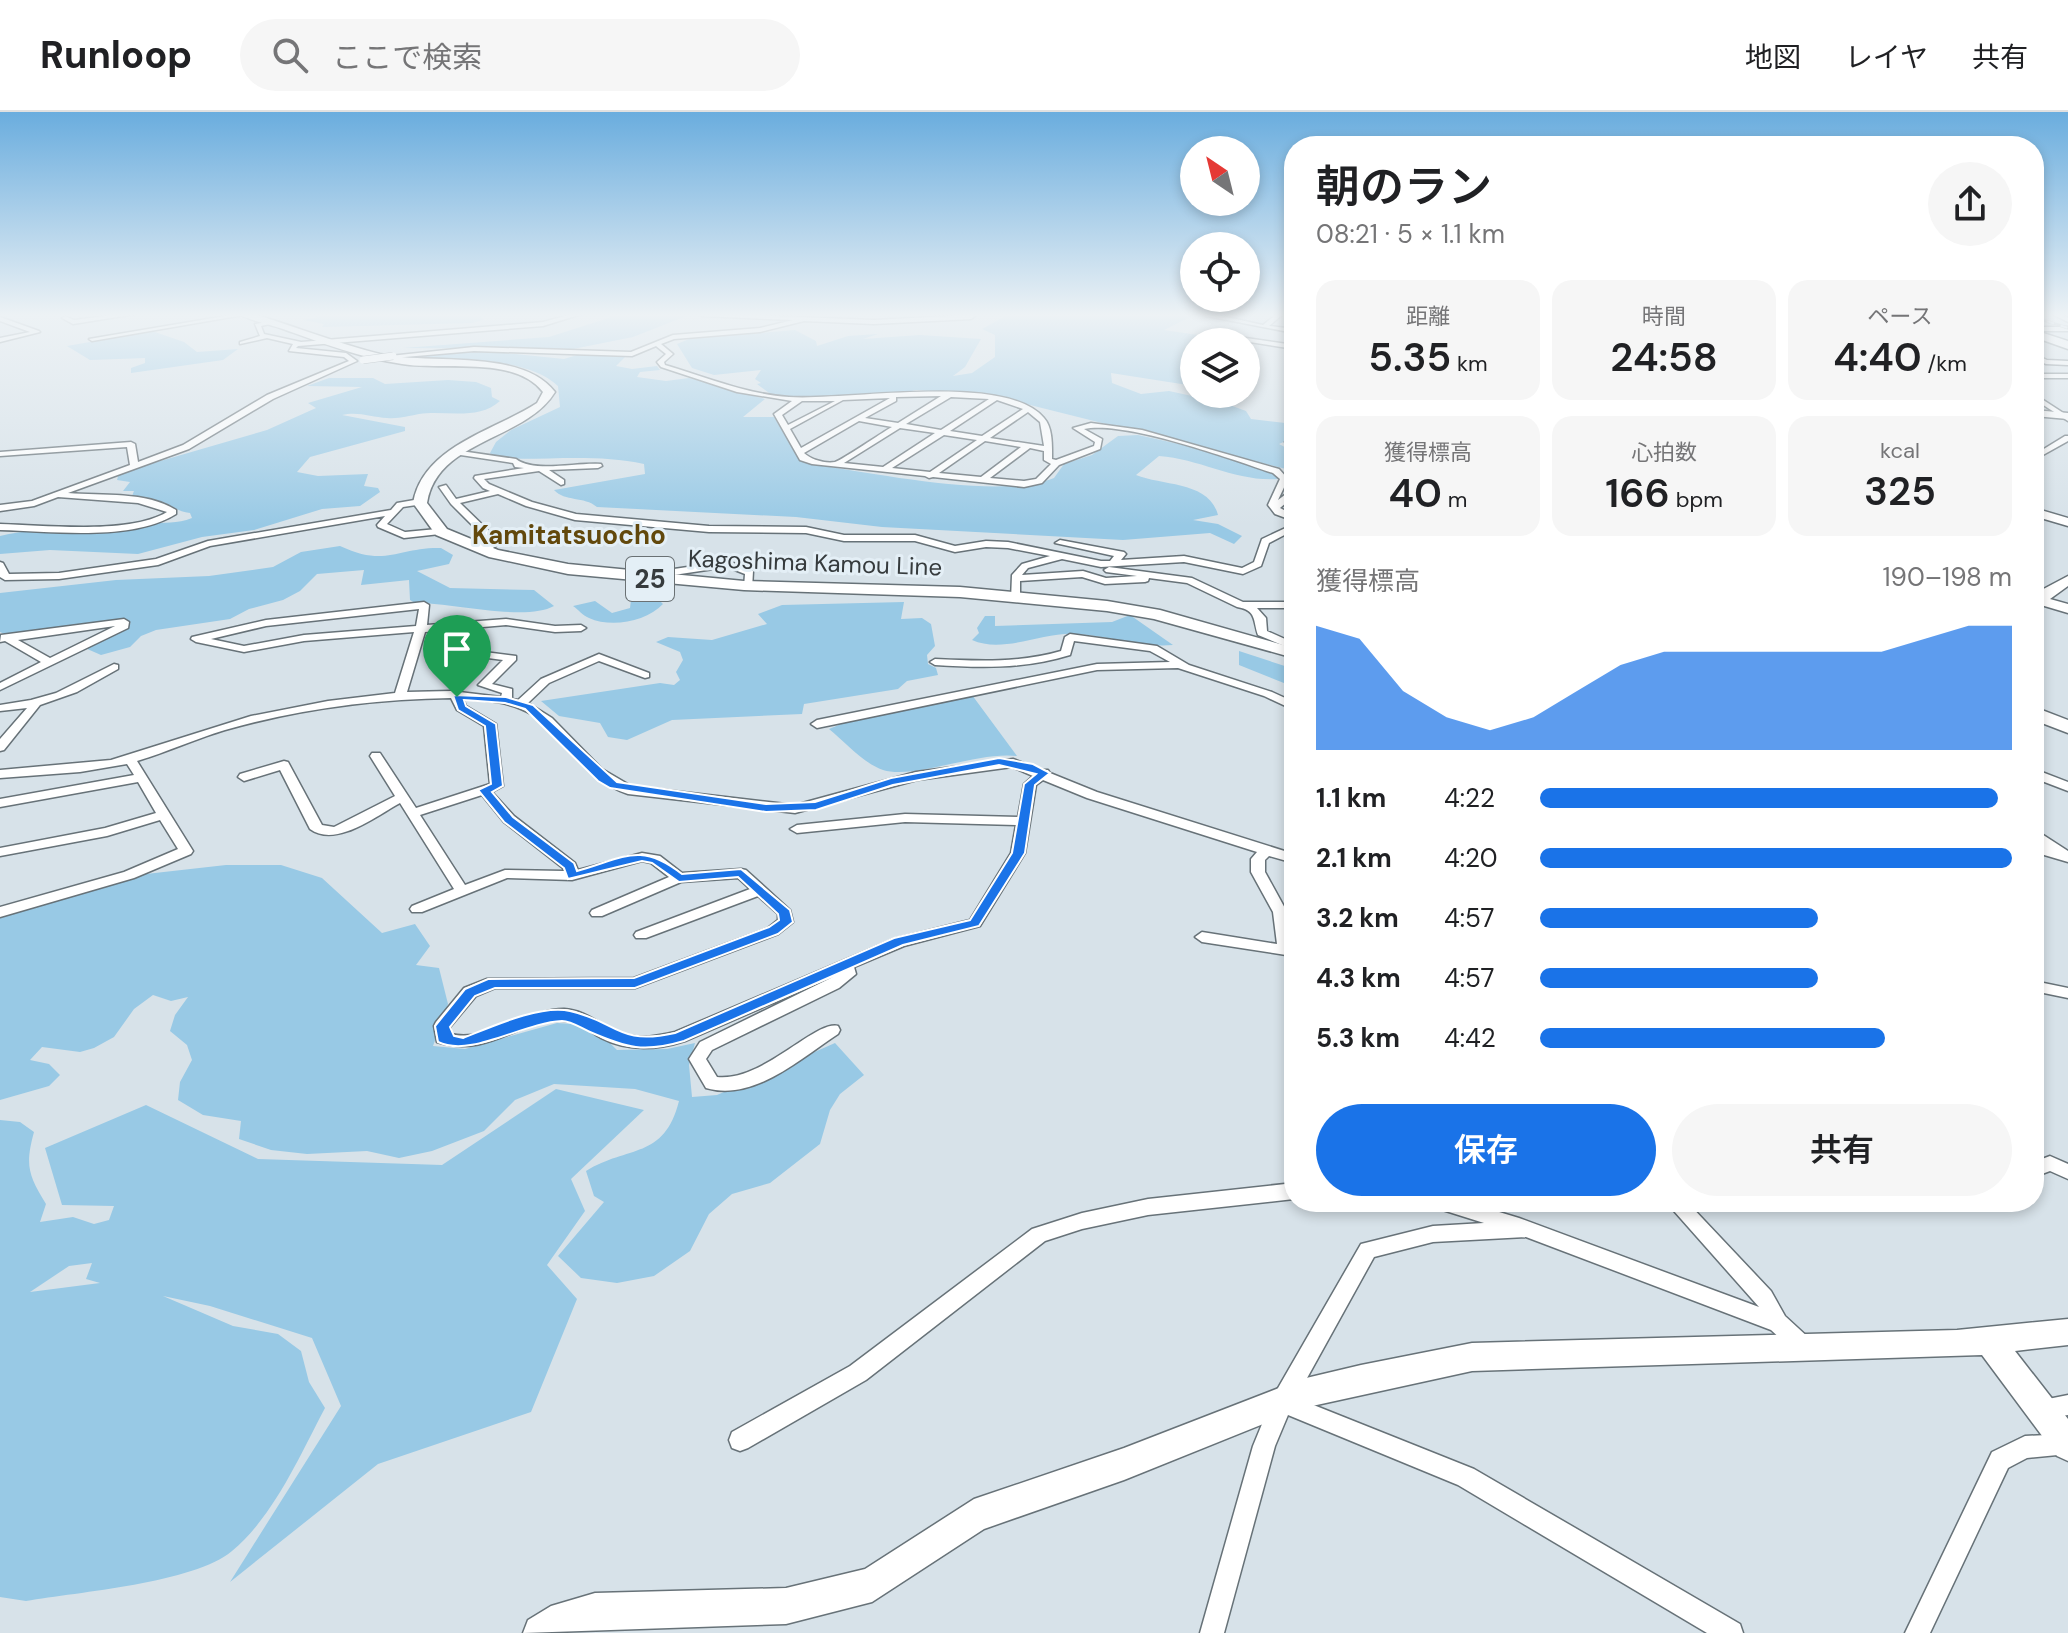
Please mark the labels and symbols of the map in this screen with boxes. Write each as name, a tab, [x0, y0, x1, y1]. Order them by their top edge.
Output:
north arrow	[1180, 136, 1260, 216]
district label: Kamitatsuocho	[472, 518, 666, 552]
street label: Kagoshima Kamou Line	[687, 543, 943, 582]
road number: 25	[626, 557, 674, 601]
pin	[423, 615, 491, 697]

